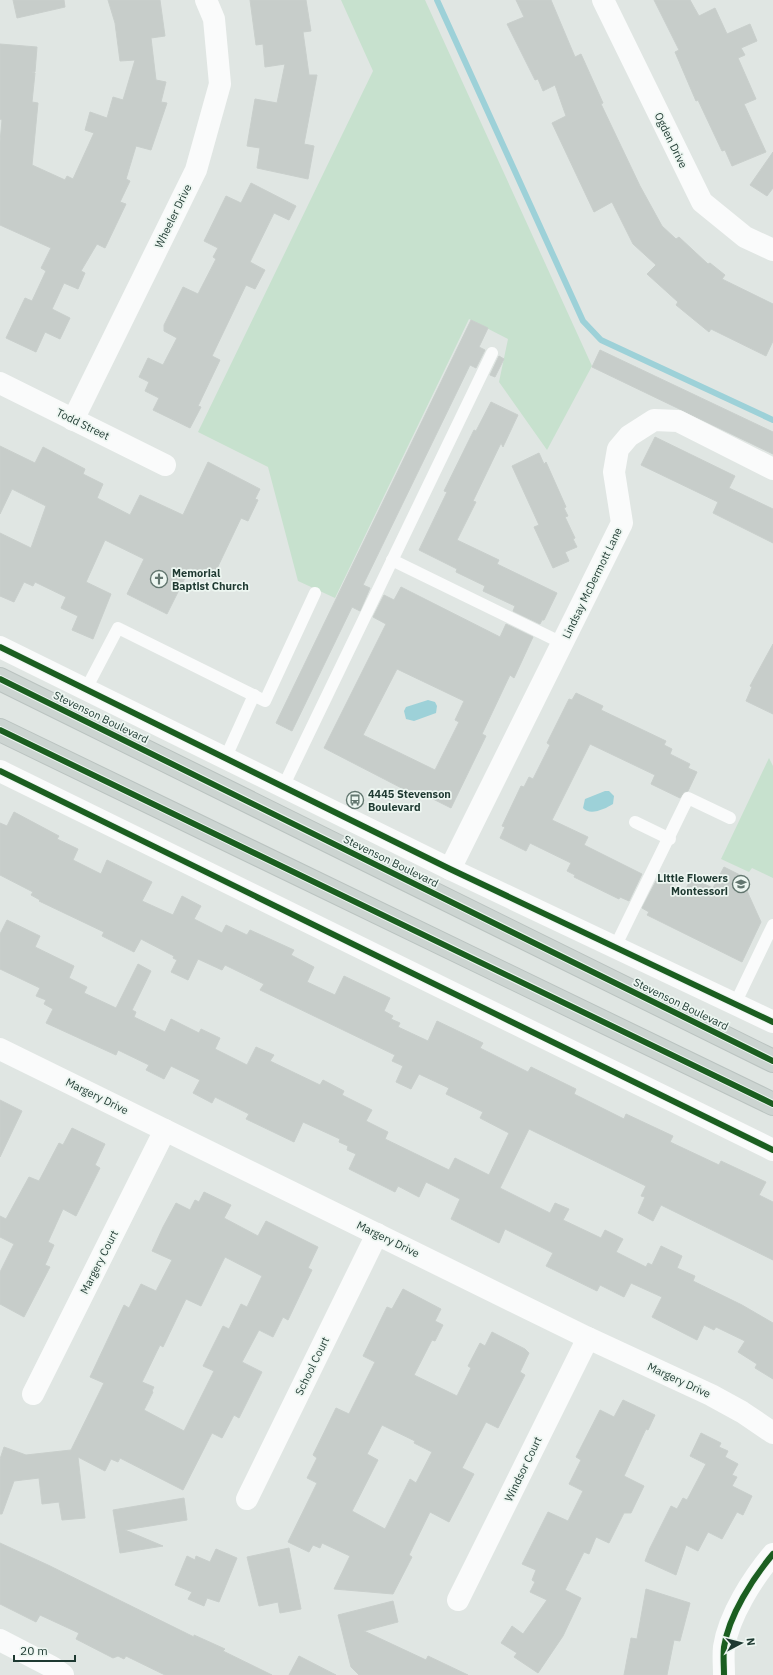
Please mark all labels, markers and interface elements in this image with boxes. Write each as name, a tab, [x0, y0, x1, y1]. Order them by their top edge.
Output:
street label: Ogden Drive	[651, 110, 691, 170]
street label: Wheeler Drive	[152, 182, 194, 250]
street label: Todd Street	[54, 405, 112, 443]
street label: Lindsay McDermott Lane	[559, 525, 625, 641]
place label: Memorial Baptist Church	[172, 566, 249, 593]
church icon: Memorial Baptist Church	[149, 569, 169, 589]
street label: Stevenson Boulevard	[51, 688, 151, 746]
place label: 4445 Stevenson Boulevard	[368, 787, 451, 814]
bus stop icon: 4445 Stevenson Boulevard	[345, 790, 365, 810]
street label: Stevenson Boulevard	[341, 832, 441, 890]
place label: Little Flowers Montessori	[657, 871, 728, 898]
school or university icon: Little Flowers Montessori	[731, 874, 751, 894]
street label: Stevenson Boulevard	[631, 975, 731, 1033]
street label: Margery Drive	[63, 1075, 131, 1117]
street label: Margery Drive	[354, 1218, 422, 1260]
street label: Margery Court	[77, 1228, 121, 1296]
street label: School Court	[292, 1334, 332, 1397]
street label: Margery Drive	[645, 1359, 713, 1401]
street label: Windsor Court	[501, 1434, 545, 1504]
north arrow	[721, 1623, 761, 1663]
scale bar	[14, 1637, 75, 1663]
text: N	[743, 1637, 758, 1647]
text: 20 m	[20, 1643, 48, 1658]

